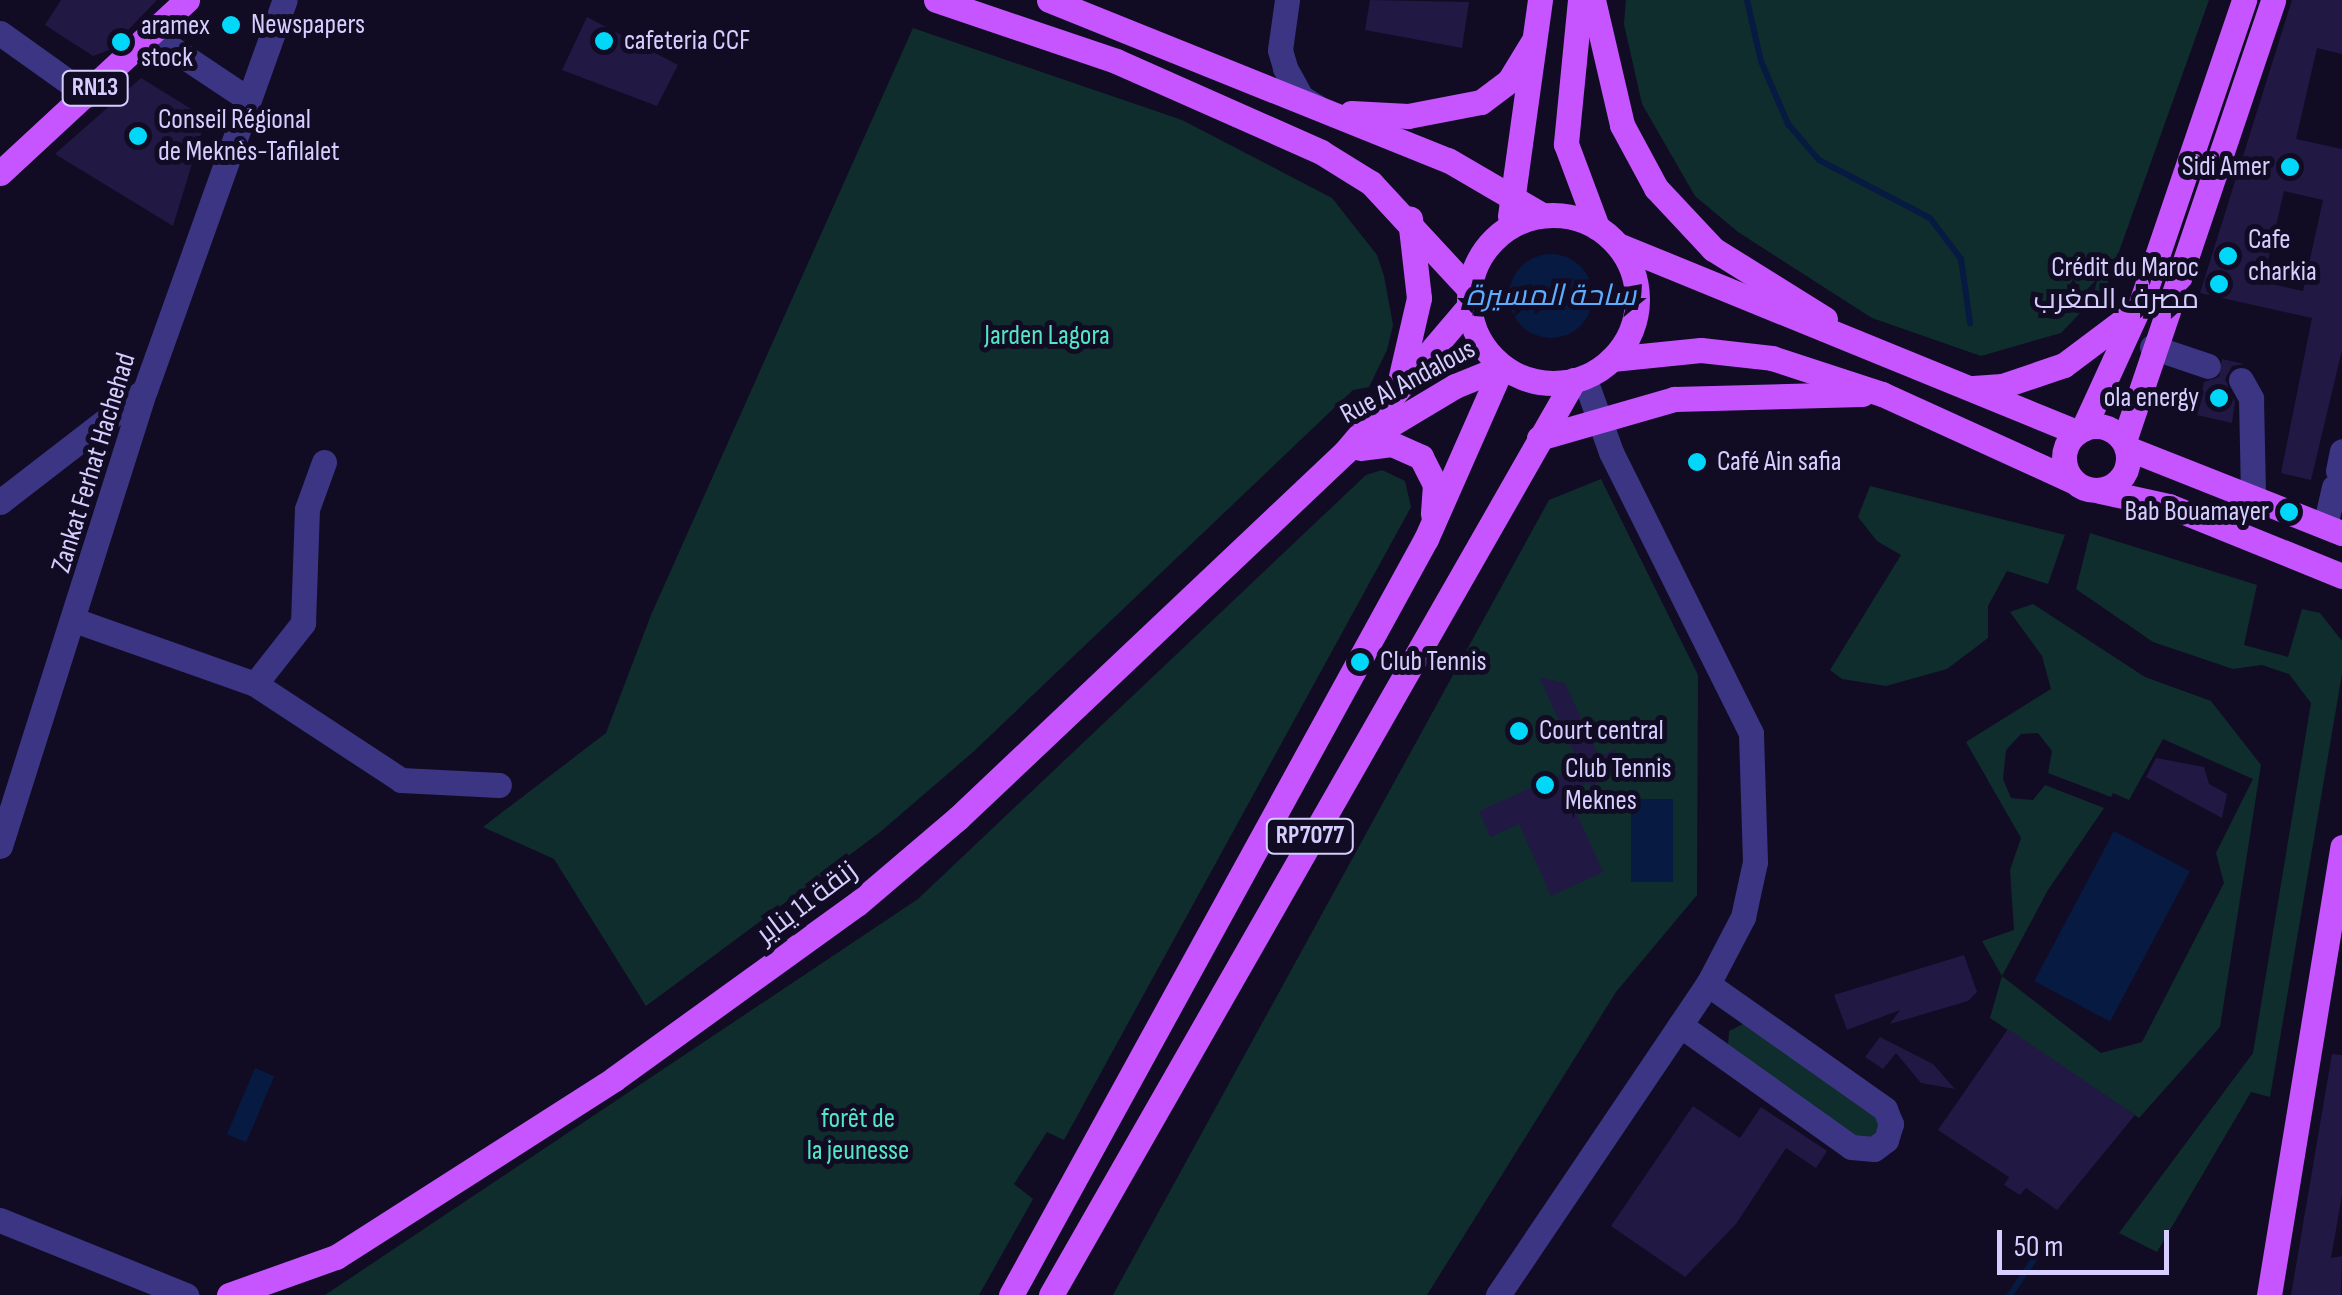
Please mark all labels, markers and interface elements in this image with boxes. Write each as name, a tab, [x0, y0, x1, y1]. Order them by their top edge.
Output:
place label: Newspapers	[251, 8, 365, 42]
place label: aramex stock	[141, 9, 210, 75]
marker: Newspapers	[220, 14, 242, 36]
place label: cafeteria CCF	[624, 24, 750, 58]
marker: cafeteria CCF	[593, 30, 615, 52]
marker: aramex stock	[110, 31, 132, 53]
road number: RN13	[60, 68, 130, 108]
place label: Conseil Régional de Meknès-Tafilalet	[158, 103, 340, 169]
marker: Conseil Régional de Meknès-Tafilalet	[127, 125, 149, 147]
place label: Sidi Amer	[2182, 150, 2270, 184]
marker: Sidi Amer	[2279, 156, 2301, 178]
place label: Cafe charkia	[2248, 223, 2317, 289]
marker: Cafe charkia	[2217, 245, 2239, 267]
place label: Crédit du Maroc مصرف المغرب	[2034, 251, 2199, 317]
marker: Crédit du Maroc مصرف المغرب	[2208, 273, 2230, 295]
water label: ساحة المسيرة	[1466, 278, 1636, 314]
park label: Jarden Lagora	[984, 319, 1110, 353]
street label: Rue Al Andalous	[1335, 332, 1481, 432]
street label: Zankat Ferhat Hachehad	[45, 349, 143, 577]
place label: ola energy	[2104, 381, 2199, 415]
marker: ola energy	[2208, 387, 2230, 409]
place label: Café Ain safia	[1717, 445, 1841, 479]
marker: Café Ain safia	[1686, 451, 1708, 473]
place label: Bab Bouamayer	[2125, 495, 2269, 529]
marker: Bab Bouamayer	[2278, 501, 2300, 523]
place label: Club Tennis	[1380, 645, 1487, 679]
marker: Club Tennis	[1349, 651, 1371, 673]
place label: Court central	[1539, 714, 1664, 748]
marker: Court central	[1508, 720, 1530, 742]
place label: Club Tennis Meknes	[1565, 752, 1672, 818]
marker: Club Tennis Meknes	[1534, 774, 1556, 796]
road number: RP7077	[1265, 816, 1355, 856]
street label: زنقة 11 يناير	[750, 854, 864, 952]
park label: forêt de la jeunesse	[807, 1102, 909, 1168]
scale bar	[2002, 1210, 2174, 1272]
text: 50 m	[2014, 1229, 2063, 1265]

